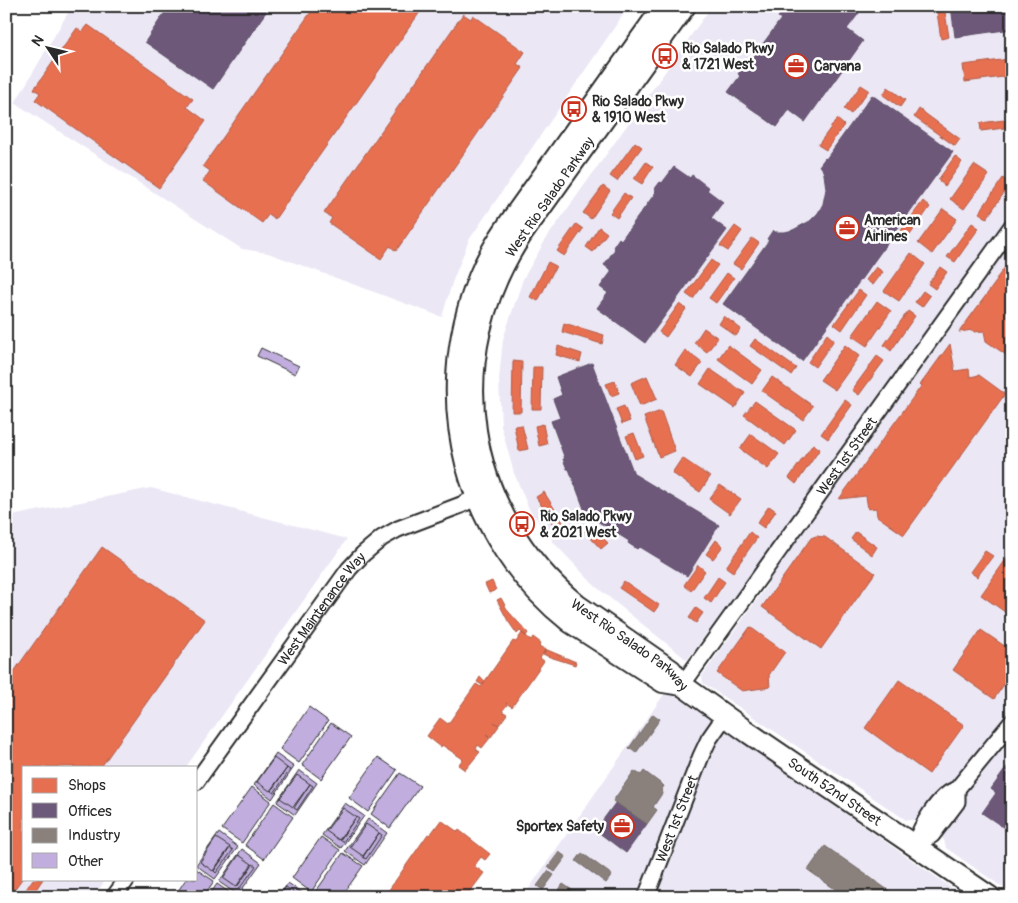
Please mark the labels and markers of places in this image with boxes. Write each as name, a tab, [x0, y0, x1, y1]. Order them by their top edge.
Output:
place label: Rio Salado Pkwy & 1721 West	[682, 40, 774, 73]
bus stop icon: Rio Salado Pkwy & 1721 West	[652, 43, 678, 69]
office icon: Carvana	[783, 53, 809, 79]
place label: Carvana	[814, 58, 861, 75]
place label: Rio Salado Pkwy & 1910 West	[592, 93, 684, 126]
bus stop icon: Rio Salado Pkwy & 1910 West	[561, 96, 587, 122]
place label: American Airlines	[864, 212, 921, 245]
office icon: American Airlines	[834, 215, 860, 241]
place label: Rio Salado Pkwy & 2021 West	[540, 508, 632, 541]
bus stop icon: Rio Salado Pkwy & 2021 West	[509, 511, 535, 537]
office icon: Sportex Safety	[609, 813, 635, 839]
place label: Sportex Safety	[516, 818, 604, 835]

